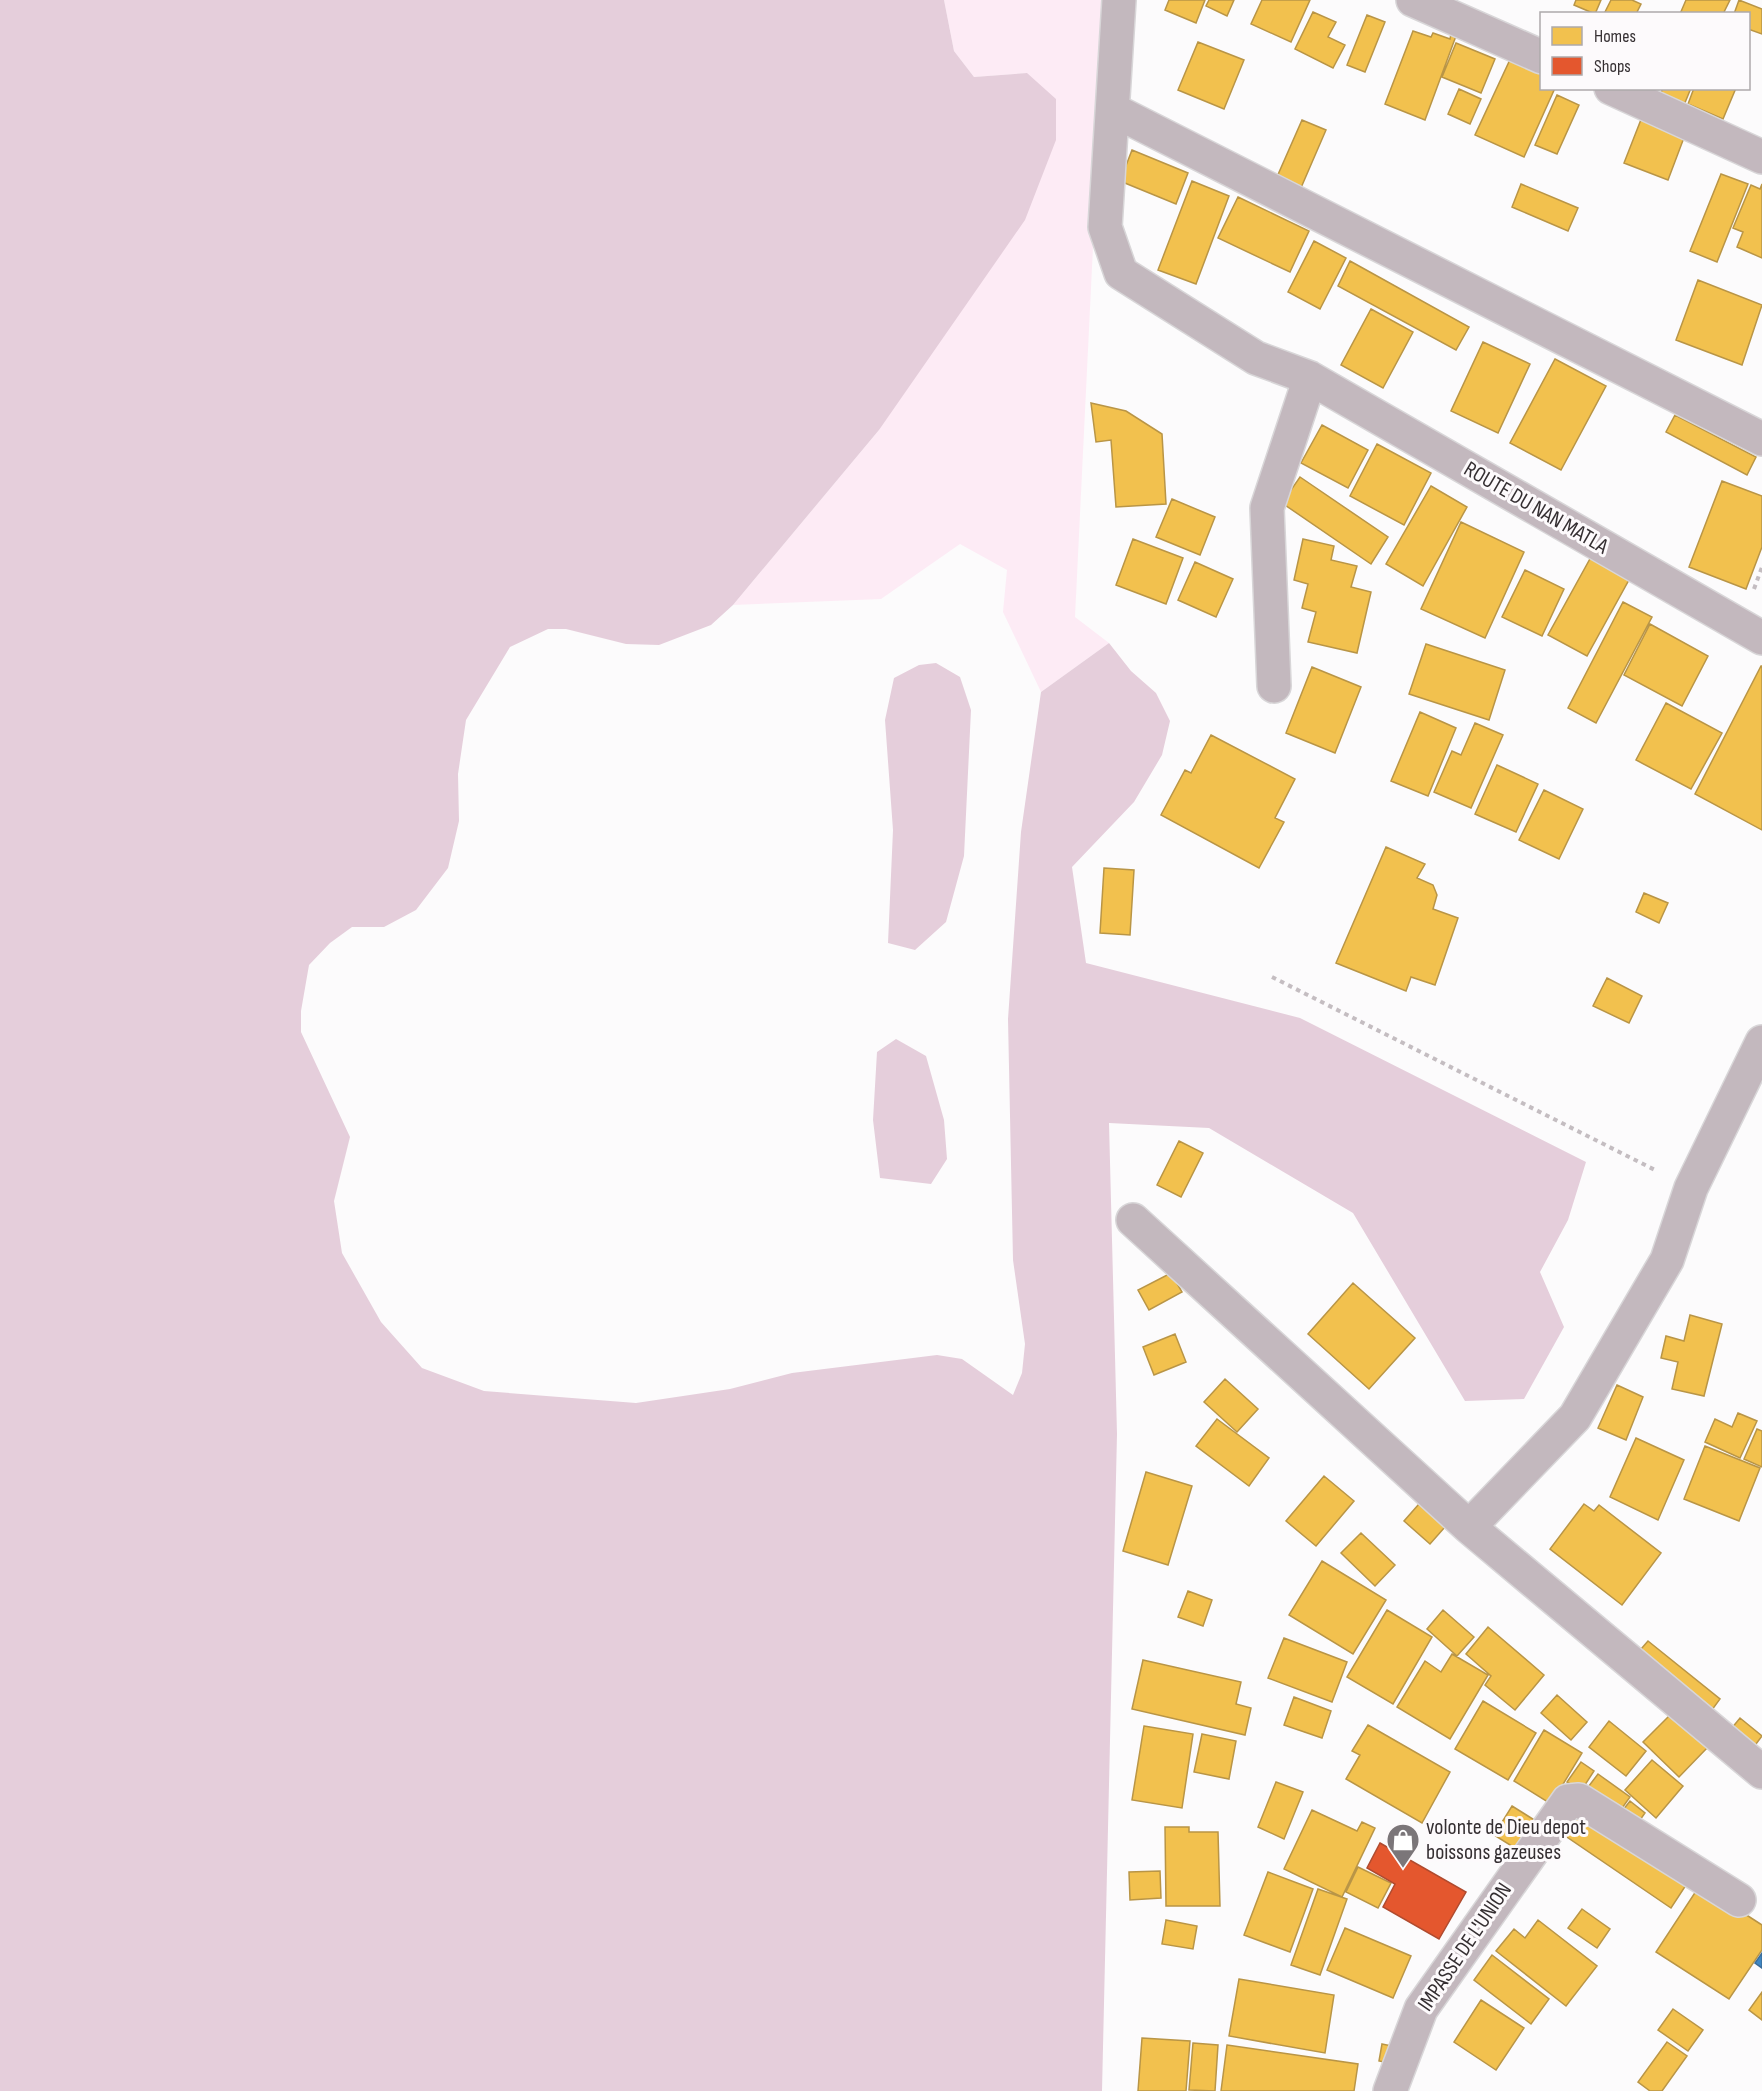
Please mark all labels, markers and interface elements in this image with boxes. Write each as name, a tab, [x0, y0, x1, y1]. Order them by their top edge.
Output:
legend	[1540, 12, 1750, 90]
text: Homes	[1594, 26, 1636, 47]
text: Shops	[1594, 56, 1631, 77]
street label: ROUTE DU NAN MATLA	[1459, 456, 1613, 561]
place label: volonte de Dieu depot boissons gazeuses	[1426, 1814, 1586, 1866]
shop icon: volonte de Dieu depot boissons gazeuses	[1385, 1822, 1421, 1869]
street label: IMPASSE DE L'UNION	[1412, 1878, 1518, 2016]

